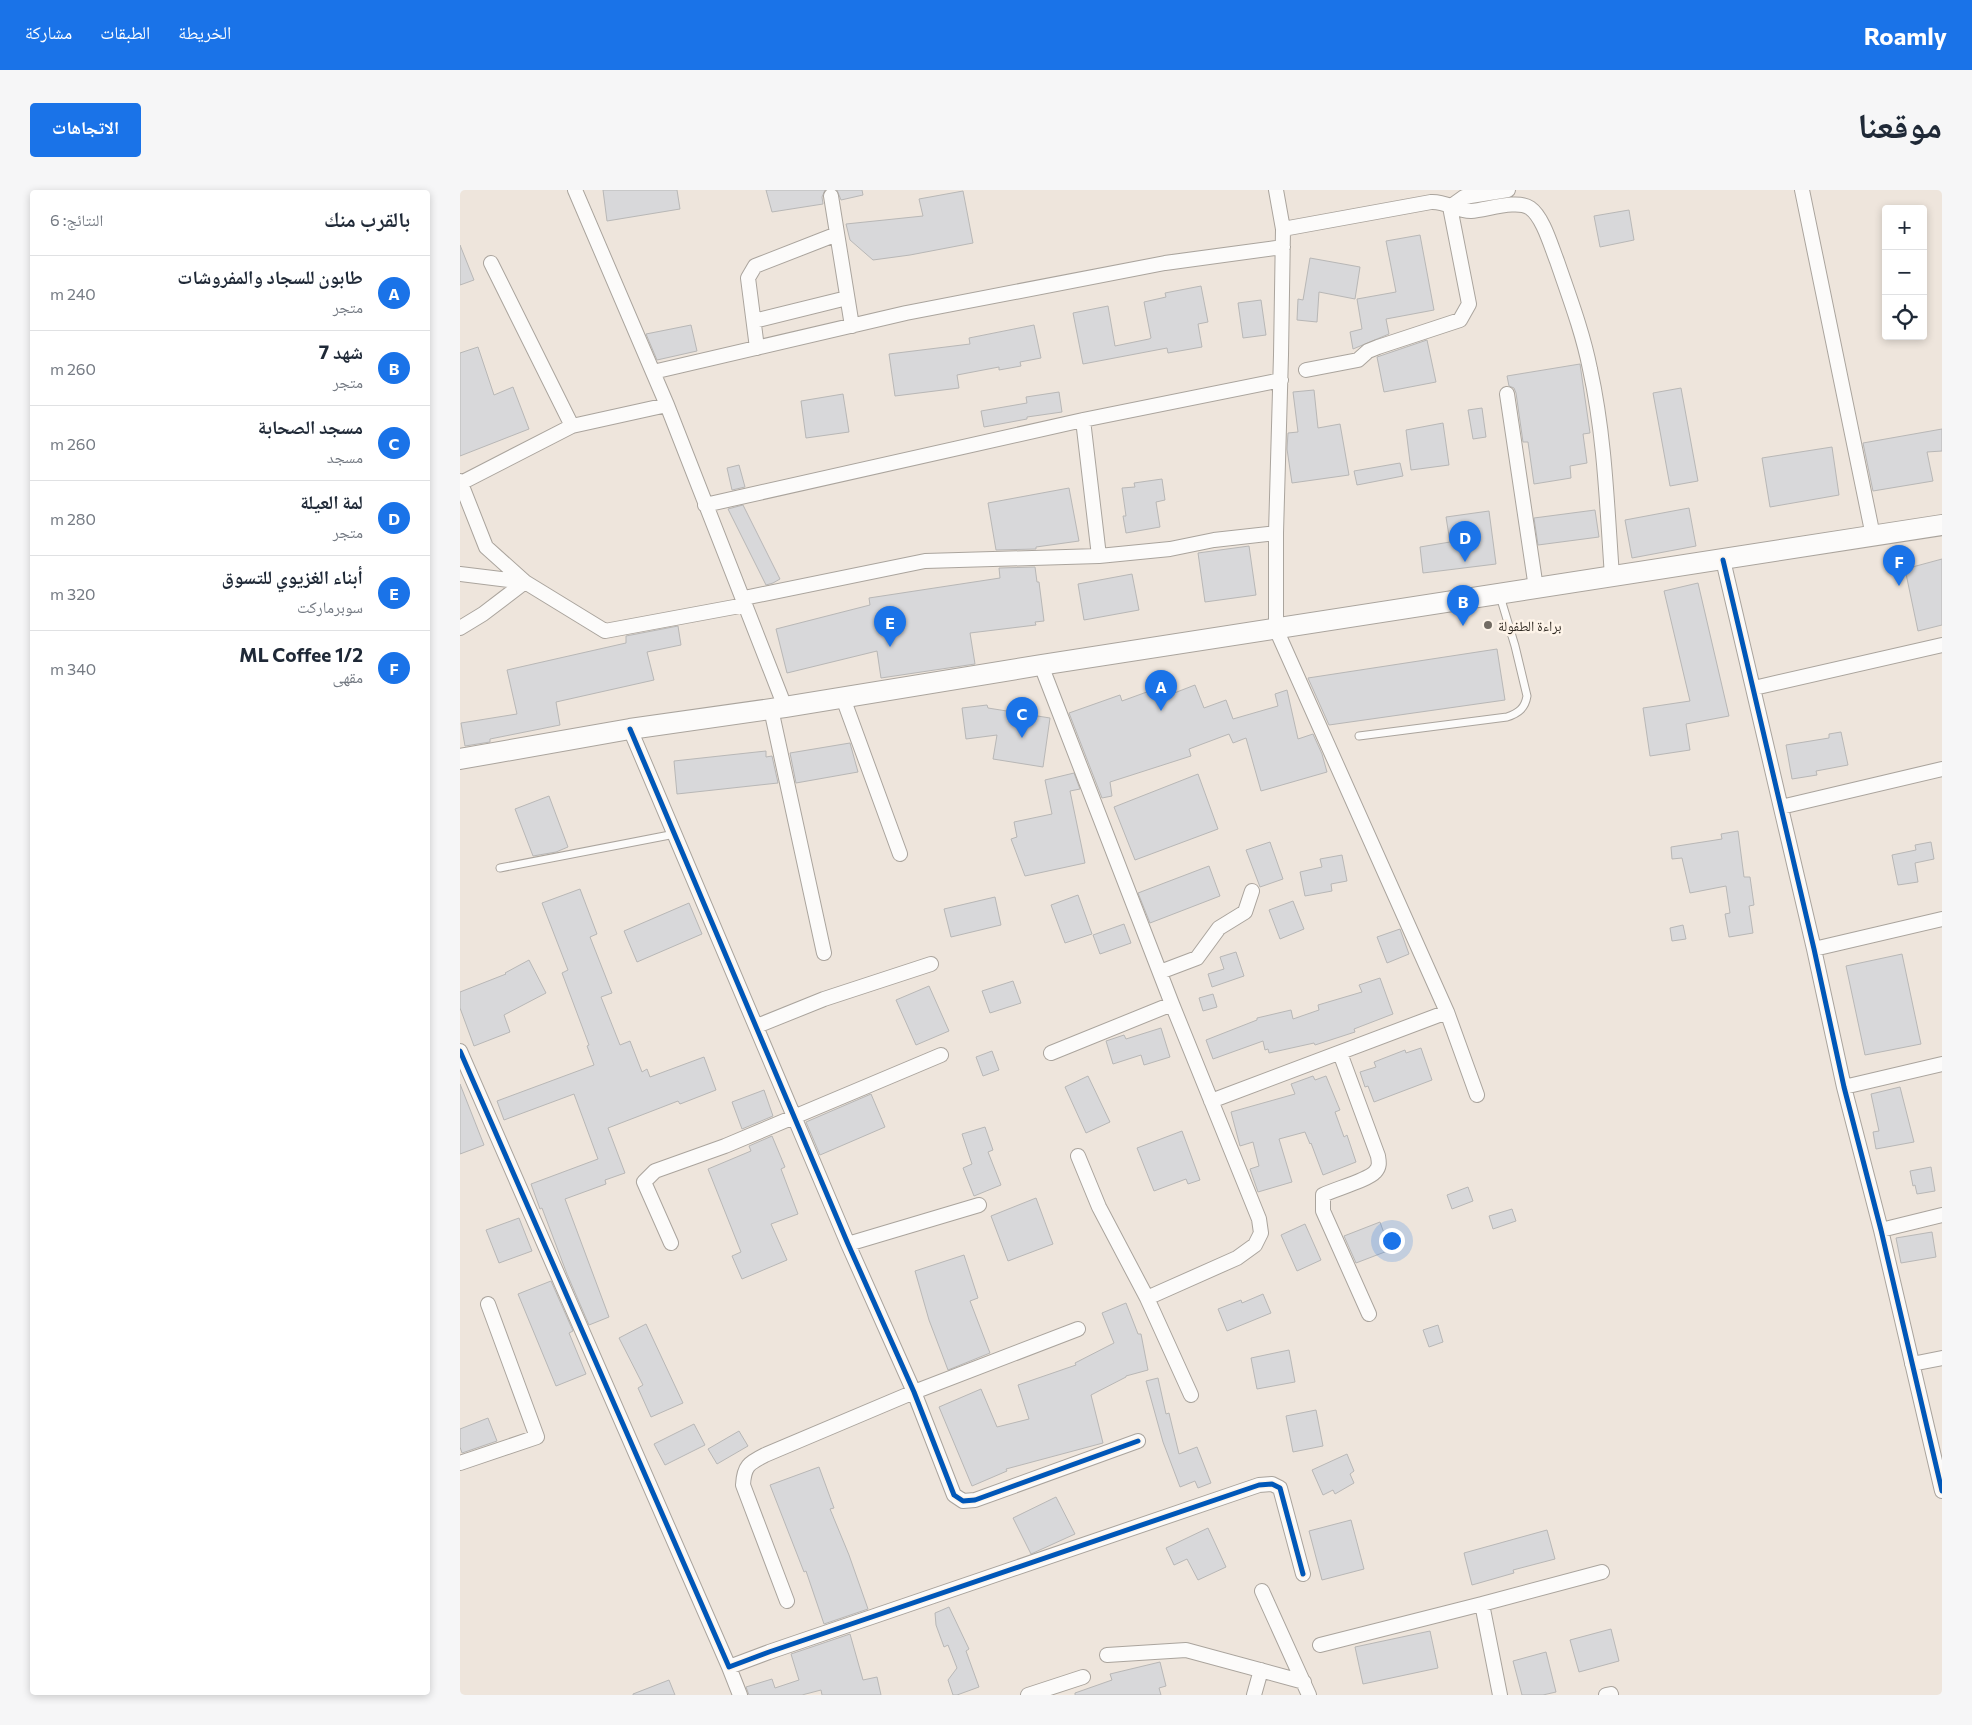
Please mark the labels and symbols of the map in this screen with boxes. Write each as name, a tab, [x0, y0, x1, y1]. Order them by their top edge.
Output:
pin: D	[1449, 521, 1481, 562]
pin: F	[1883, 545, 1915, 586]
pin: B	[1447, 585, 1479, 626]
pin: E	[874, 606, 906, 647]
place label: براءة الطفولة	[1498, 617, 1562, 635]
marker: براءة الطفولة	[1482, 619, 1494, 631]
pin: A	[1145, 670, 1177, 711]
pin: C	[1006, 697, 1038, 738]
your location	[1379, 1228, 1405, 1254]

